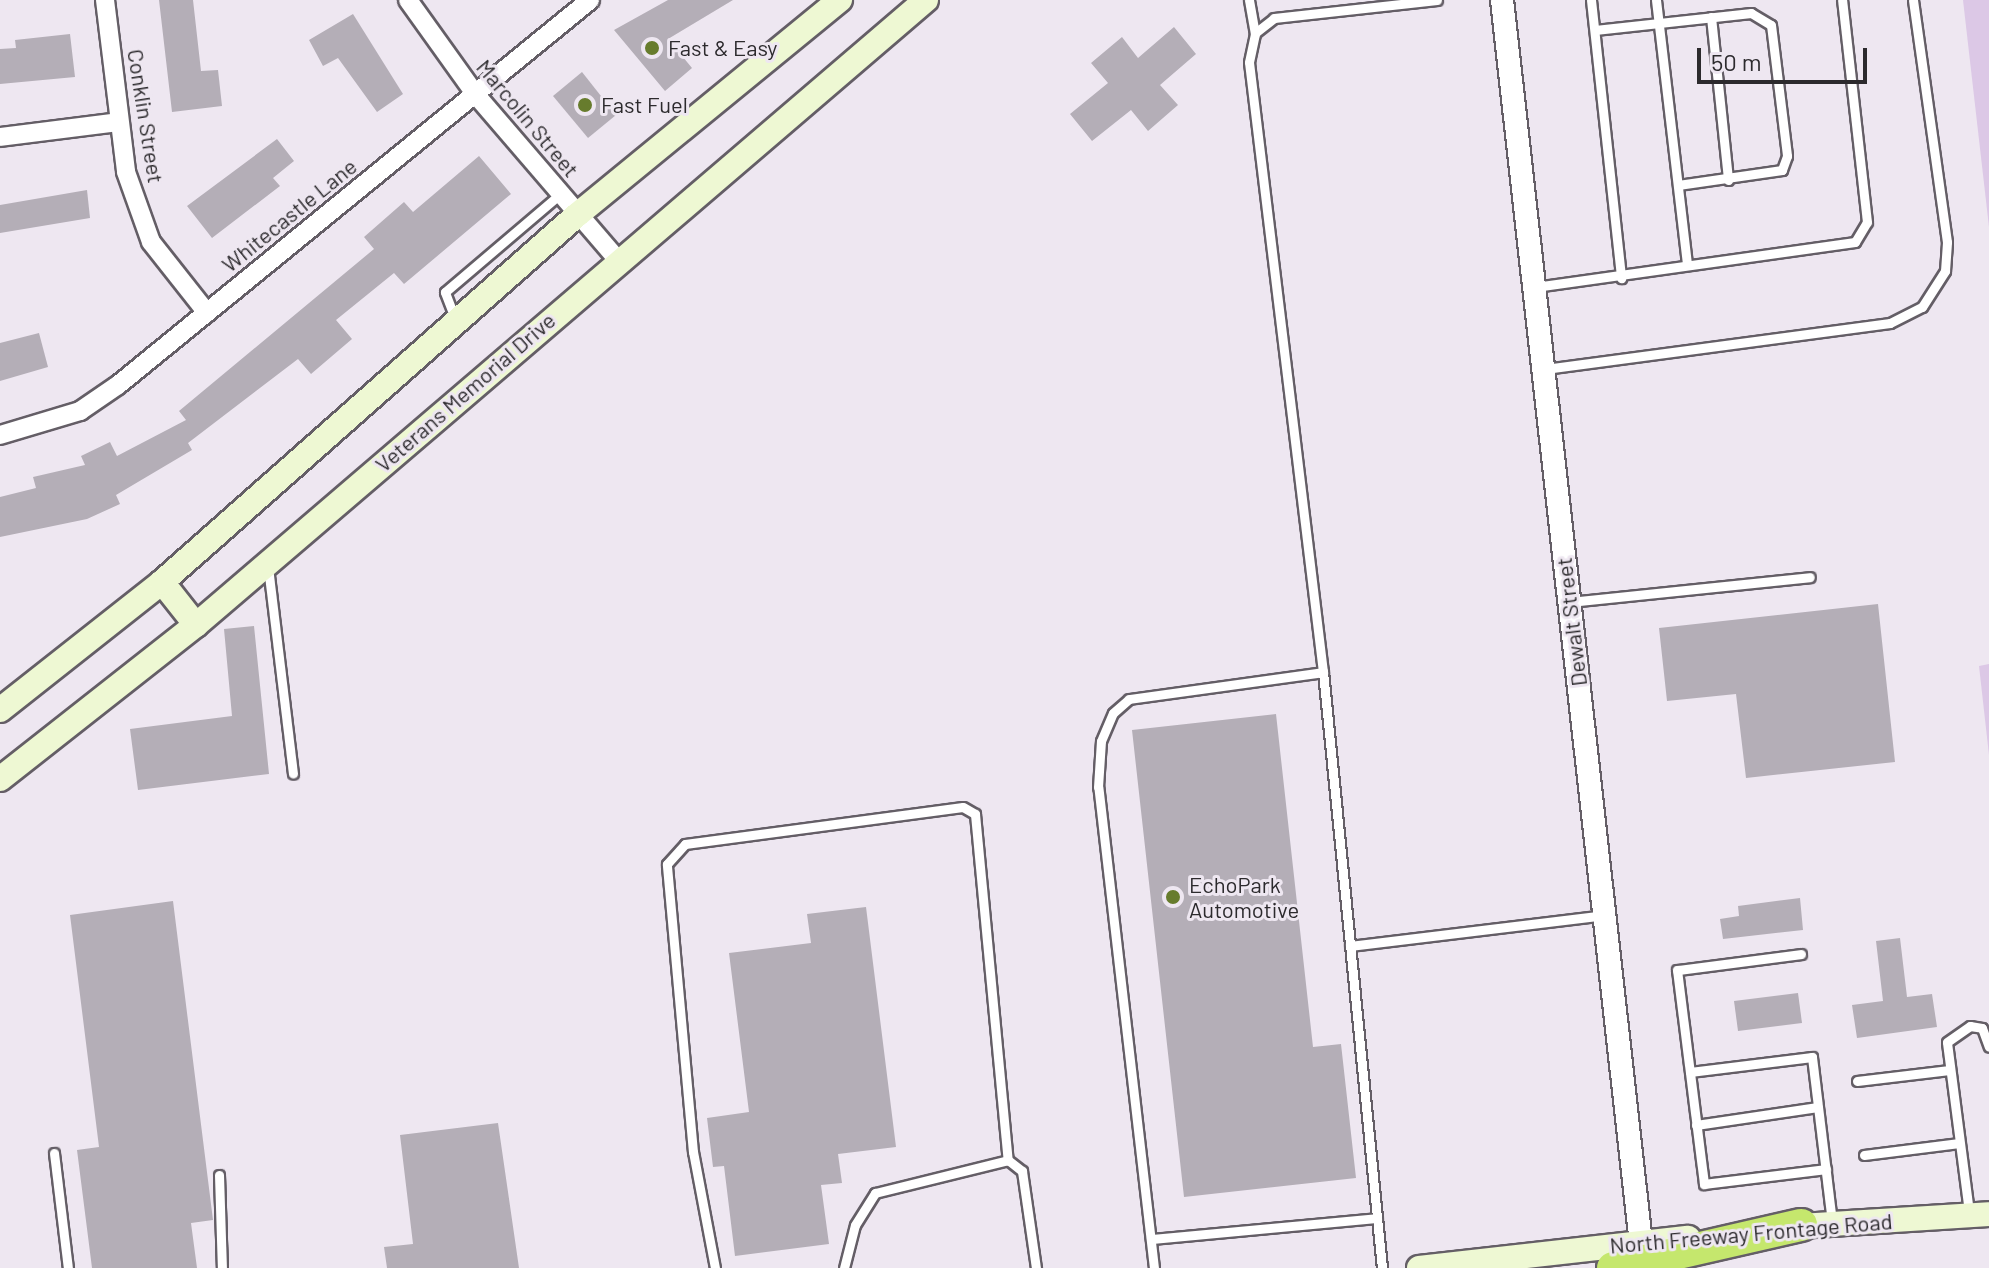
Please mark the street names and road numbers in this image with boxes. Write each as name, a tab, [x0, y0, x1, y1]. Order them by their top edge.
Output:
street label: Conklin Street	[122, 47, 170, 185]
street label: Marcolin Street	[471, 54, 585, 182]
street label: Whitecastle Lane	[216, 153, 362, 277]
street label: Veterans Memorial Drive	[370, 307, 560, 477]
street label: Dewalt Street	[1550, 556, 1592, 688]
street label: North Freeway Frontage Road	[1609, 1207, 1893, 1259]

